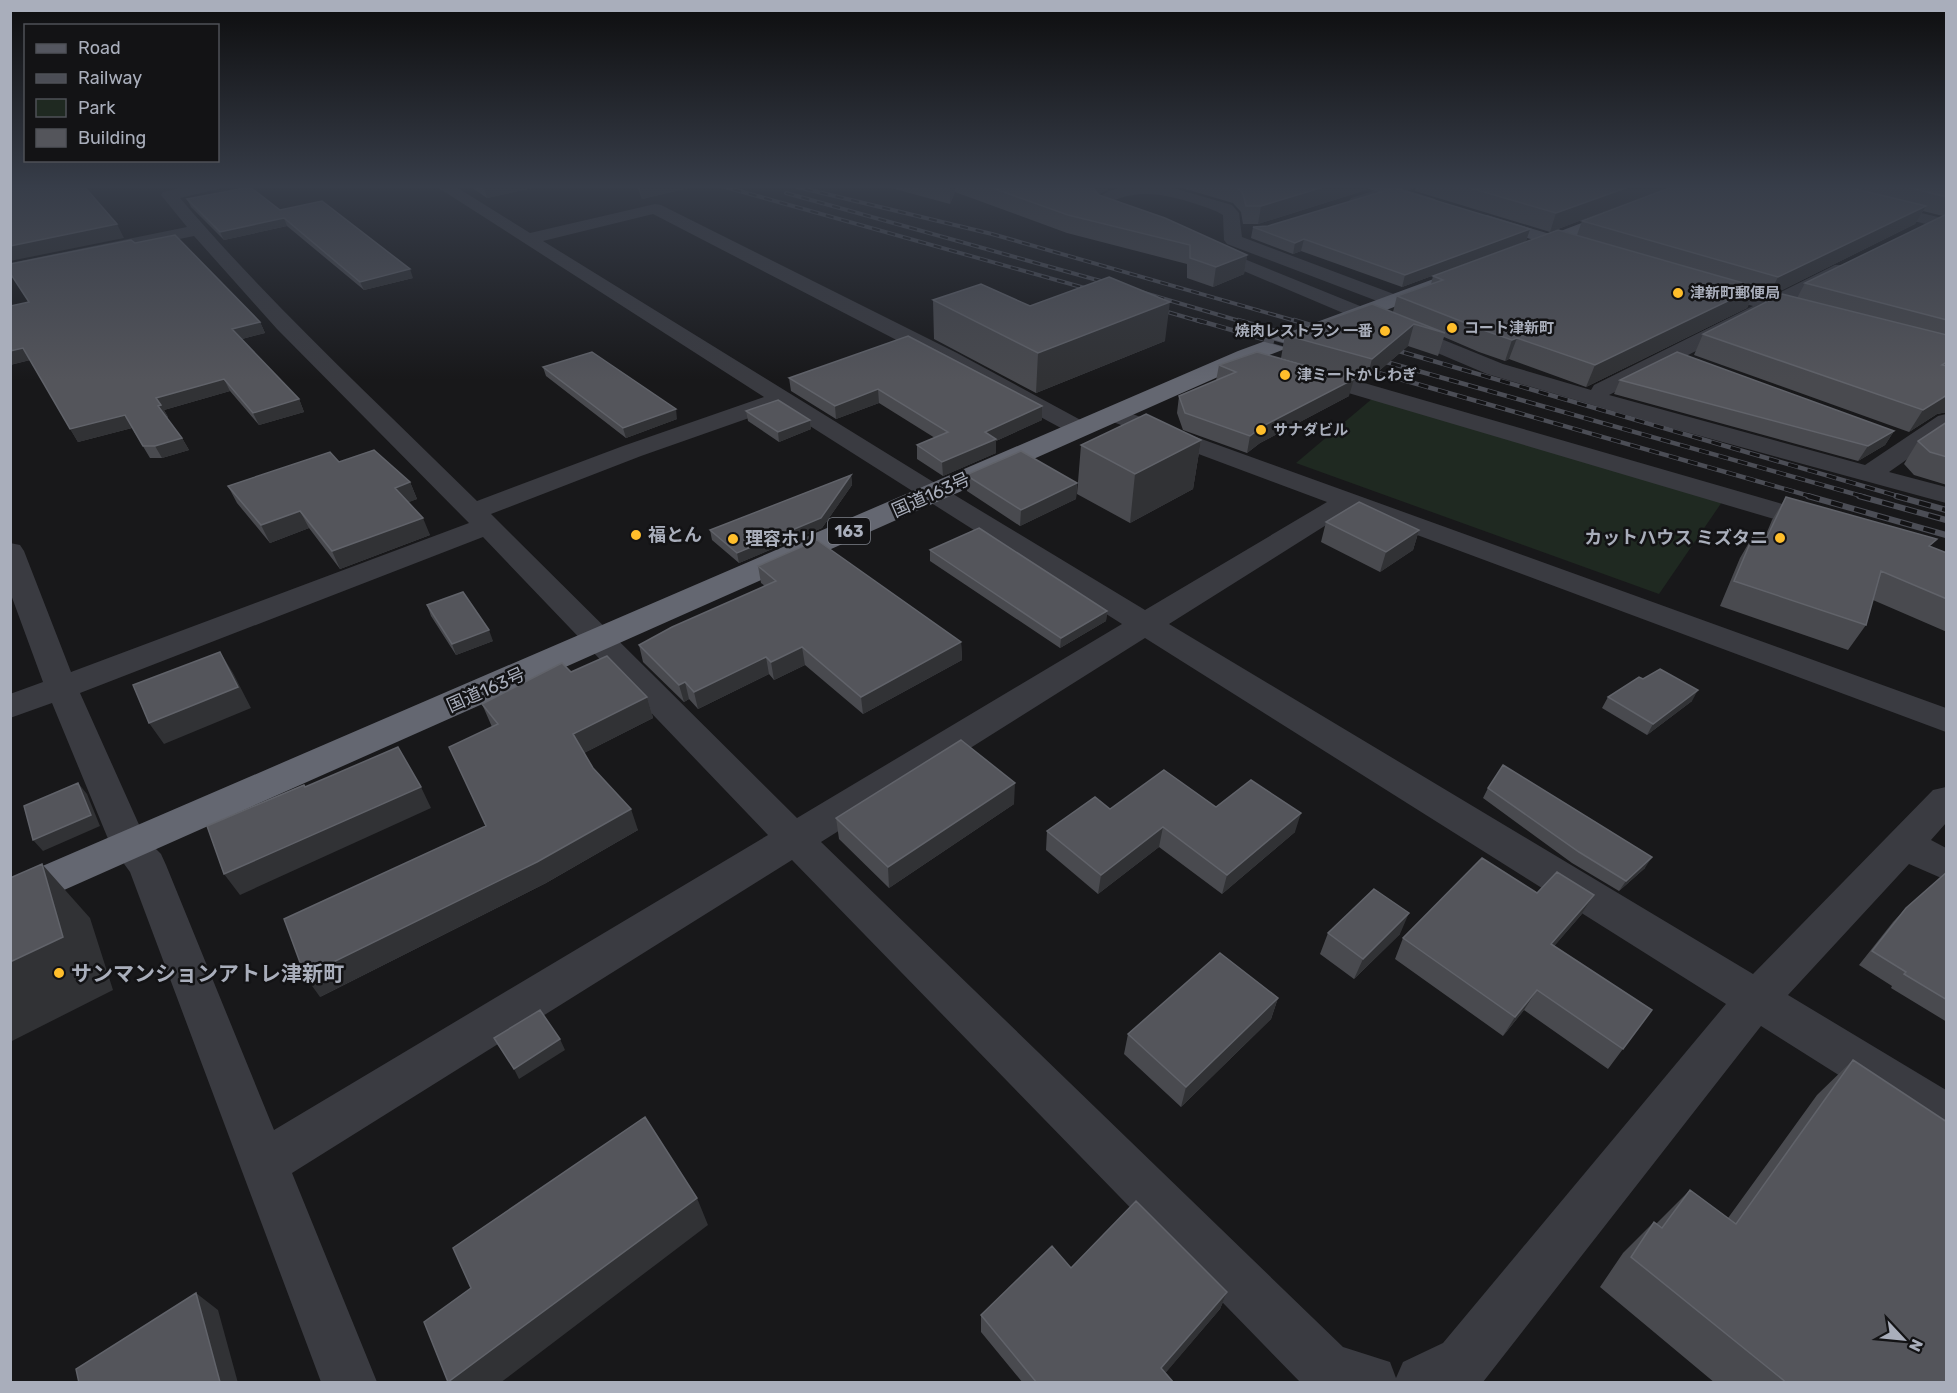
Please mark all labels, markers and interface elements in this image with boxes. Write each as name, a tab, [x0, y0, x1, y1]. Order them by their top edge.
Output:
legend	[24, 24, 219, 162]
text: Road	[78, 37, 121, 59]
text: Railway	[78, 67, 142, 89]
text: Park	[78, 97, 116, 119]
text: Building	[78, 127, 146, 149]
place label: 津新町郵便局	[1690, 284, 1780, 302]
marker: 津新町郵便局	[1671, 286, 1685, 300]
place label: コート津新町	[1464, 319, 1554, 337]
marker: コート津新町	[1445, 321, 1459, 335]
place label: 焼肉レストラン 一番	[1235, 322, 1373, 340]
marker: 焼肉レストラン 一番	[1378, 324, 1392, 338]
place label: 津ミートかしわぎ	[1297, 366, 1417, 384]
marker: 津ミートかしわぎ	[1278, 368, 1292, 382]
place label: サナダビル	[1273, 421, 1348, 439]
marker: サナダビル	[1254, 423, 1268, 437]
street label: 国道163号	[888, 468, 974, 522]
road number: 163	[828, 518, 870, 544]
place label: 福とん	[648, 524, 702, 546]
place label: カットハウス ミズタニ	[1584, 527, 1768, 549]
marker: 福とん	[629, 528, 643, 542]
place label: 理容ホリ	[745, 528, 817, 550]
marker: カットハウス ミズタニ	[1773, 531, 1787, 545]
marker: 理容ホリ	[726, 532, 740, 546]
street label: 国道163号	[443, 663, 529, 717]
place label: サンマンションアトレ津新町	[71, 961, 344, 986]
marker: サンマンションアトレ津新町	[52, 966, 66, 980]
north arrow	[1873, 1309, 1933, 1369]
text: N	[1905, 1336, 1927, 1355]

